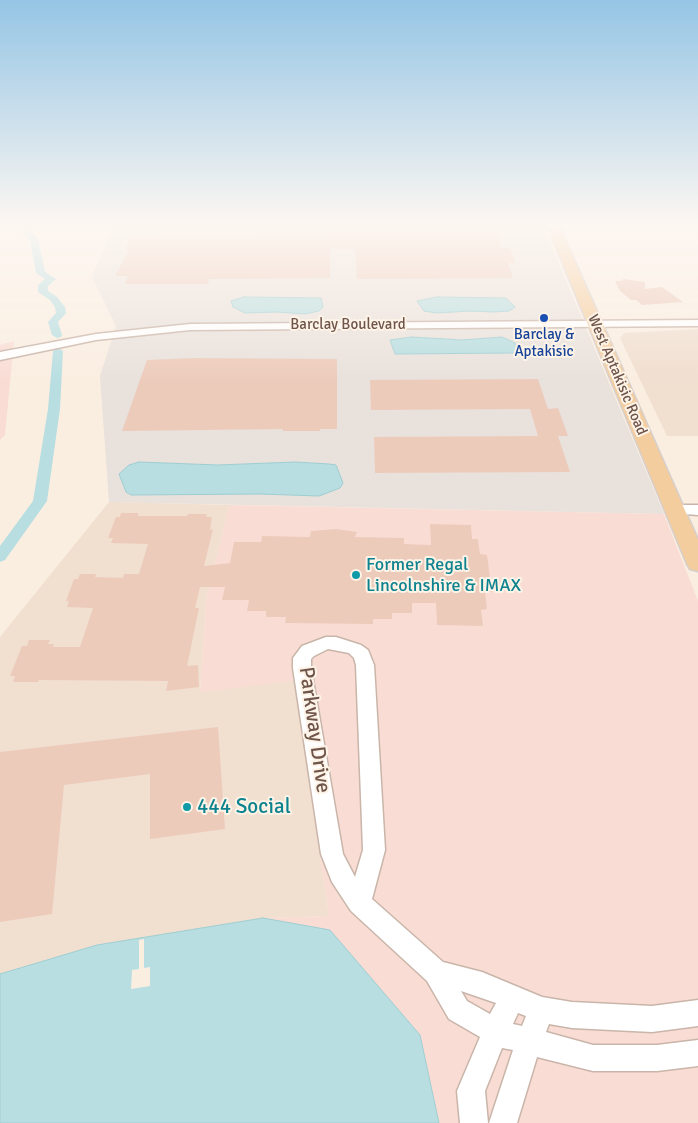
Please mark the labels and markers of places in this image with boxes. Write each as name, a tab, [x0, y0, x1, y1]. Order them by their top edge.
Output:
marker: Barclay & Aptakisic	[538, 312, 550, 324]
place label: Barclay & Aptakisic	[514, 326, 574, 361]
place label: Former Regal Lincolnshire & IMAX	[366, 554, 521, 596]
marker: Former Regal Lincolnshire & IMAX	[350, 569, 362, 581]
place label: 444 Social	[197, 794, 291, 820]
marker: 444 Social	[181, 801, 193, 813]

